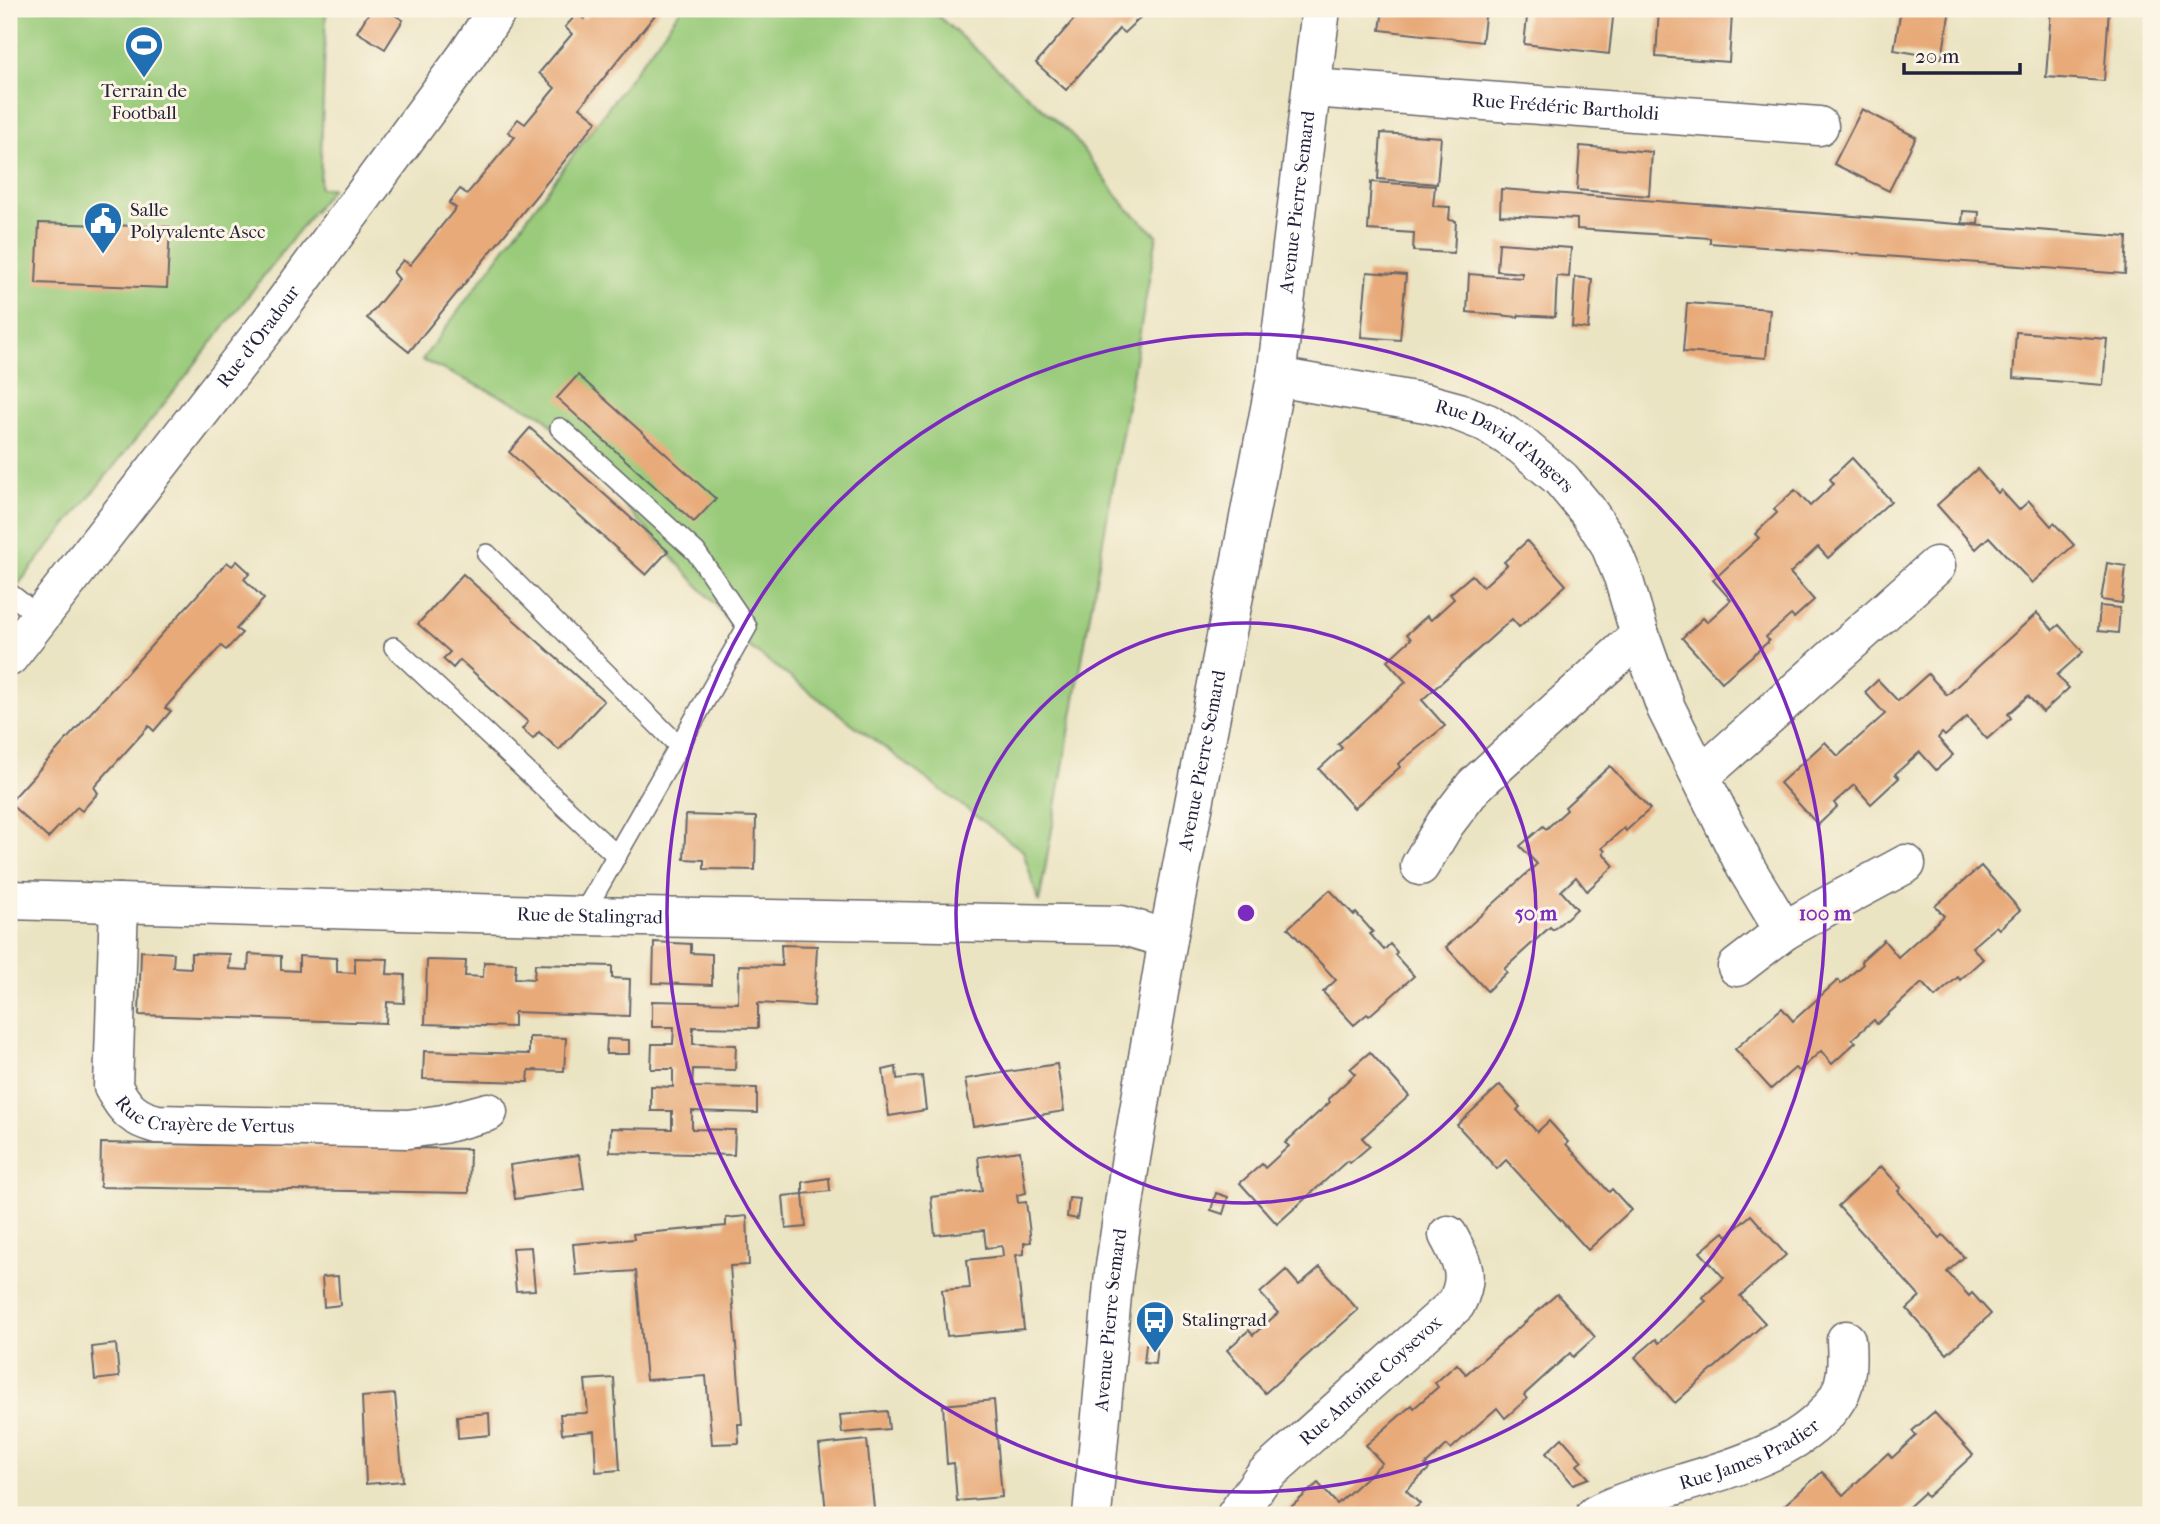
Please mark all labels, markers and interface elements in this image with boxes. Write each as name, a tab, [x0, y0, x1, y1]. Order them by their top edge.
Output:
sports icon: Terrain de Football	[123, 24, 165, 79]
scale bar	[1904, 32, 2020, 76]
text: 20 m	[1915, 44, 1960, 68]
place label: Terrain de Football	[101, 80, 187, 124]
street label: Rue Frédéric Bartholdi	[1471, 89, 1660, 125]
street label: Avenue Pierre Semard	[1275, 109, 1320, 295]
place label: Salle Polyvalente Ascc	[130, 199, 265, 243]
public building icon: Salle Polyvalente Ascc	[82, 200, 124, 255]
street label: Rue d'Oradour	[212, 280, 305, 392]
street label: Rue David d'Angers	[1433, 395, 1579, 497]
street label: Avenue Pierre Semard	[1174, 668, 1231, 854]
centre of rings	[1234, 901, 1258, 925]
text: 50 m	[1515, 901, 1558, 925]
text: 100 m	[1799, 901, 1852, 925]
street label: Rue de Stalingrad	[516, 903, 664, 928]
street label: Rue Crayère de Vertus	[110, 1091, 295, 1138]
street label: Avenue Pierre Semard	[1090, 1227, 1131, 1413]
bus stop icon: Stalingrad	[1134, 1299, 1176, 1354]
place label: Stalingrad	[1182, 1309, 1267, 1331]
street label: Rue Antoine Coysevox	[1295, 1311, 1446, 1450]
street label: Rue James Pradier	[1677, 1414, 1825, 1495]

